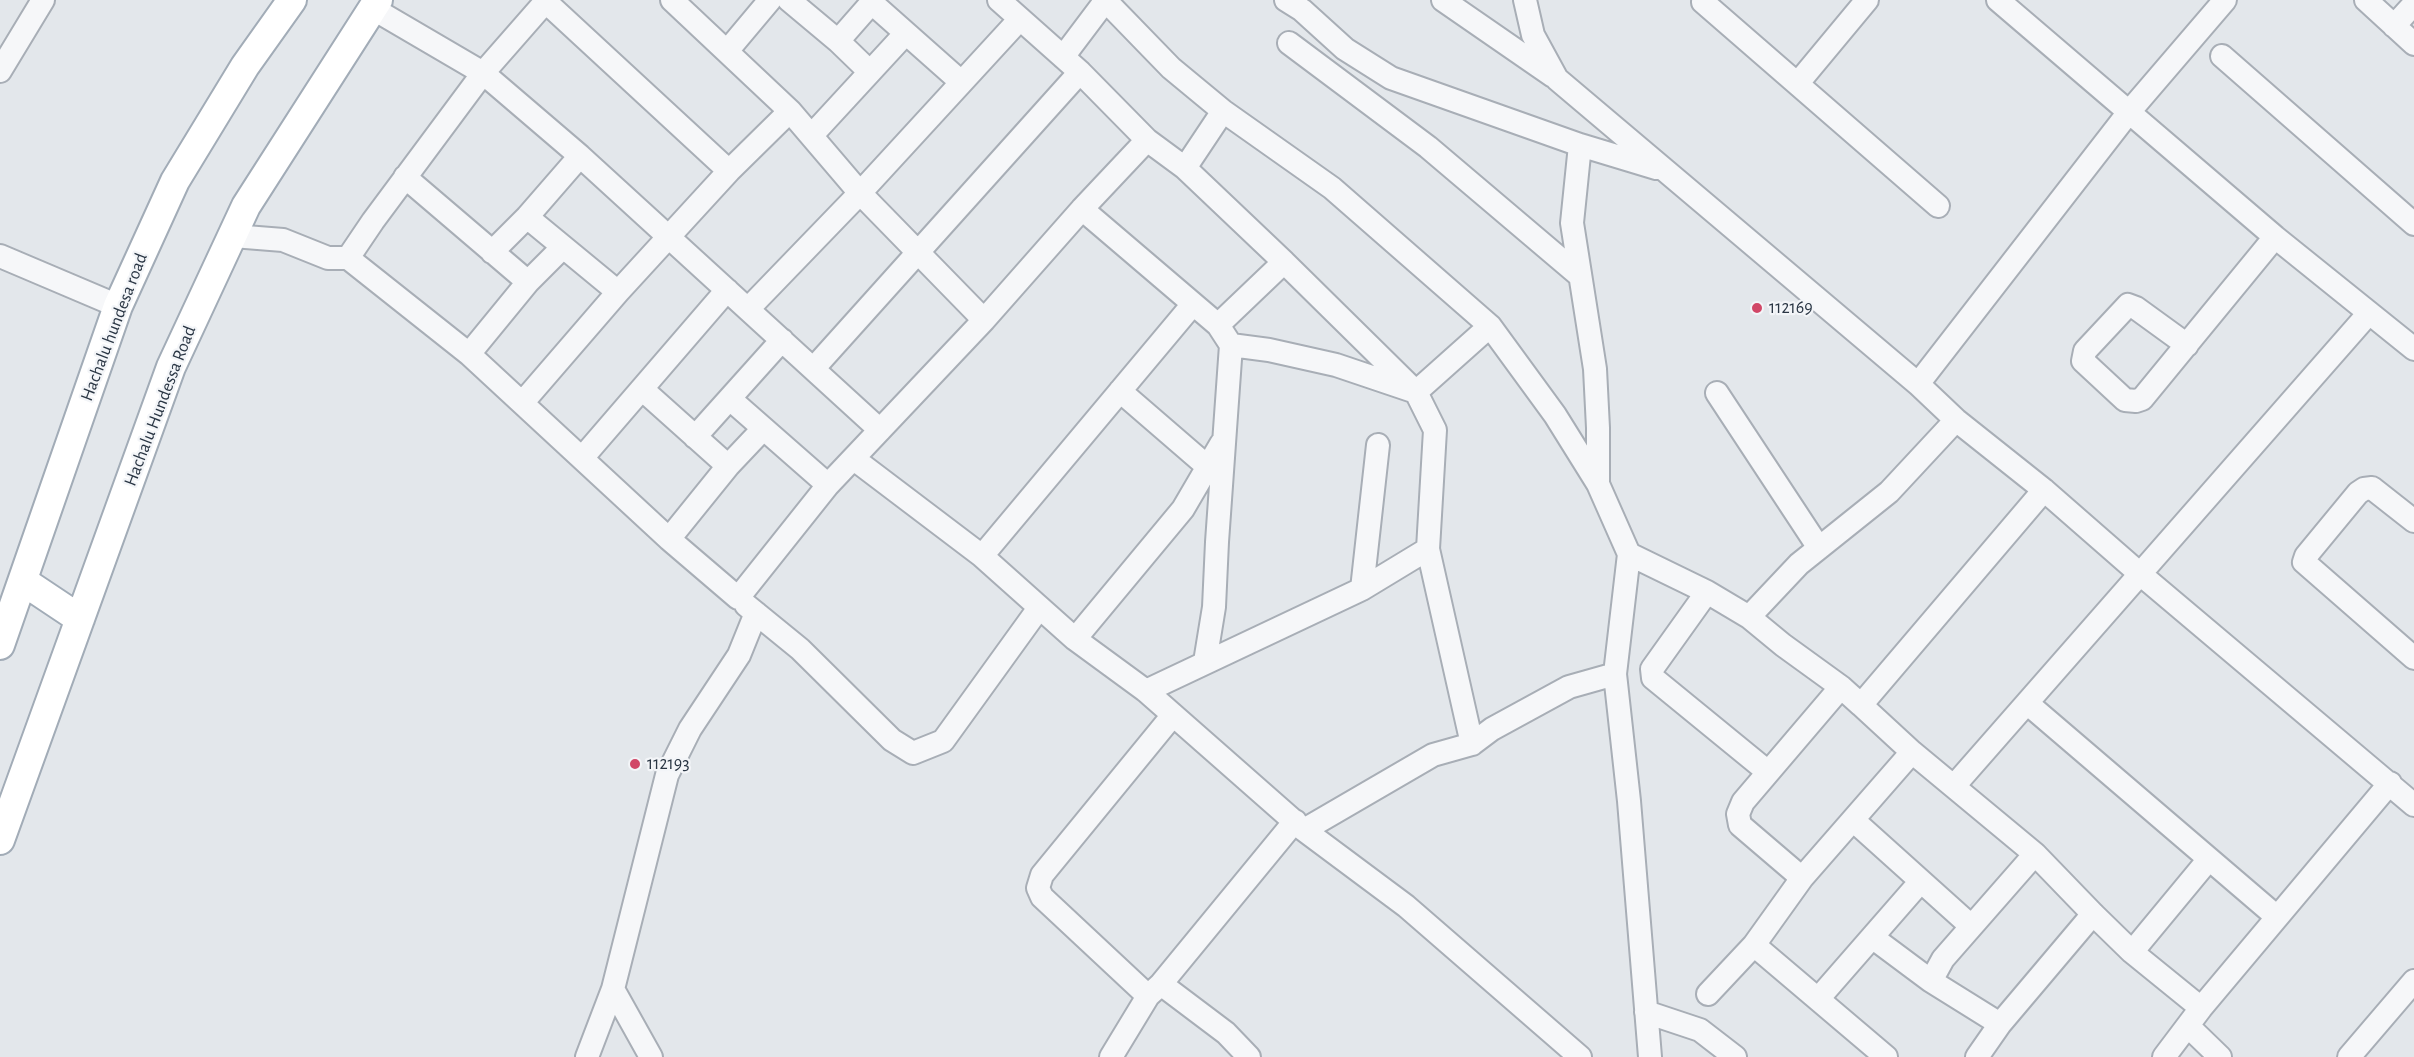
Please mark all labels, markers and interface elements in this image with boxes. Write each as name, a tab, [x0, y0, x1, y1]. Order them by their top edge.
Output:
street label: Hachalu hundesa road	[76, 250, 152, 404]
place label: 112169	[1769, 297, 1813, 319]
marker: 112169	[1750, 301, 1764, 315]
street label: Hachalu Hundessa Road	[119, 323, 201, 489]
place label: 112193	[647, 753, 690, 775]
marker: 112193	[628, 757, 642, 771]

